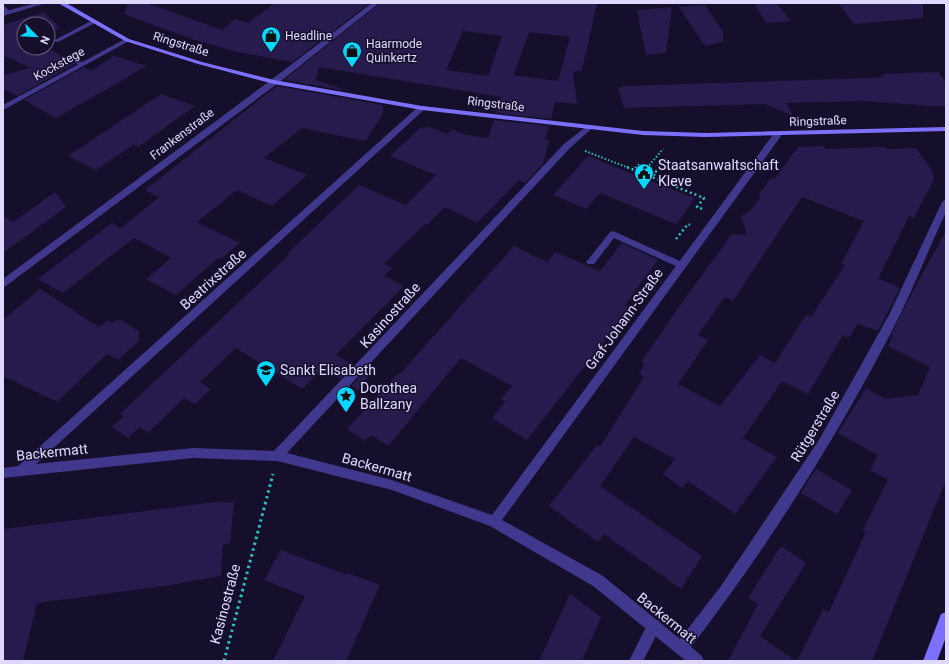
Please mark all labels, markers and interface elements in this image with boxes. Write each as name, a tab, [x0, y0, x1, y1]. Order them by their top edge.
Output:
north arrow	[16, 16, 56, 56]
shop icon: Headline	[260, 25, 282, 53]
street label: Ringstraße	[151, 29, 211, 59]
place label: Headline	[285, 29, 332, 43]
text: N	[37, 34, 52, 46]
place label: Haarmode Quinkertz	[366, 37, 422, 65]
shop icon: Haarmode Quinkertz	[341, 40, 363, 68]
street label: Kockstege	[31, 44, 87, 84]
street label: Ringstraße	[467, 94, 525, 114]
street label: Frankenstraße	[147, 105, 217, 163]
street label: Ringstraße	[789, 113, 847, 129]
place label: Staatsanwaltschaft Kleve	[658, 157, 779, 189]
public building icon: Staatsanwaltschaft Kleve	[633, 162, 655, 190]
street label: Beatrixstraße	[177, 245, 249, 313]
street label: Graf-Johann-Straße	[582, 265, 666, 373]
street label: Kasinostraße	[356, 279, 424, 351]
school or university icon: Sankt Elisabeth	[255, 359, 277, 387]
place label: Sankt Elisabeth	[280, 362, 376, 378]
place label: Dorothea Ballzany	[360, 380, 417, 412]
place icon: Dorothea Ballzany	[335, 385, 357, 413]
street label: Rütgerstraße	[787, 387, 843, 465]
street label: Backermatt	[15, 440, 89, 464]
street label: Backermatt	[340, 449, 414, 485]
street label: Kasinostraße	[207, 562, 243, 646]
street label: Backermatt	[634, 589, 700, 647]

